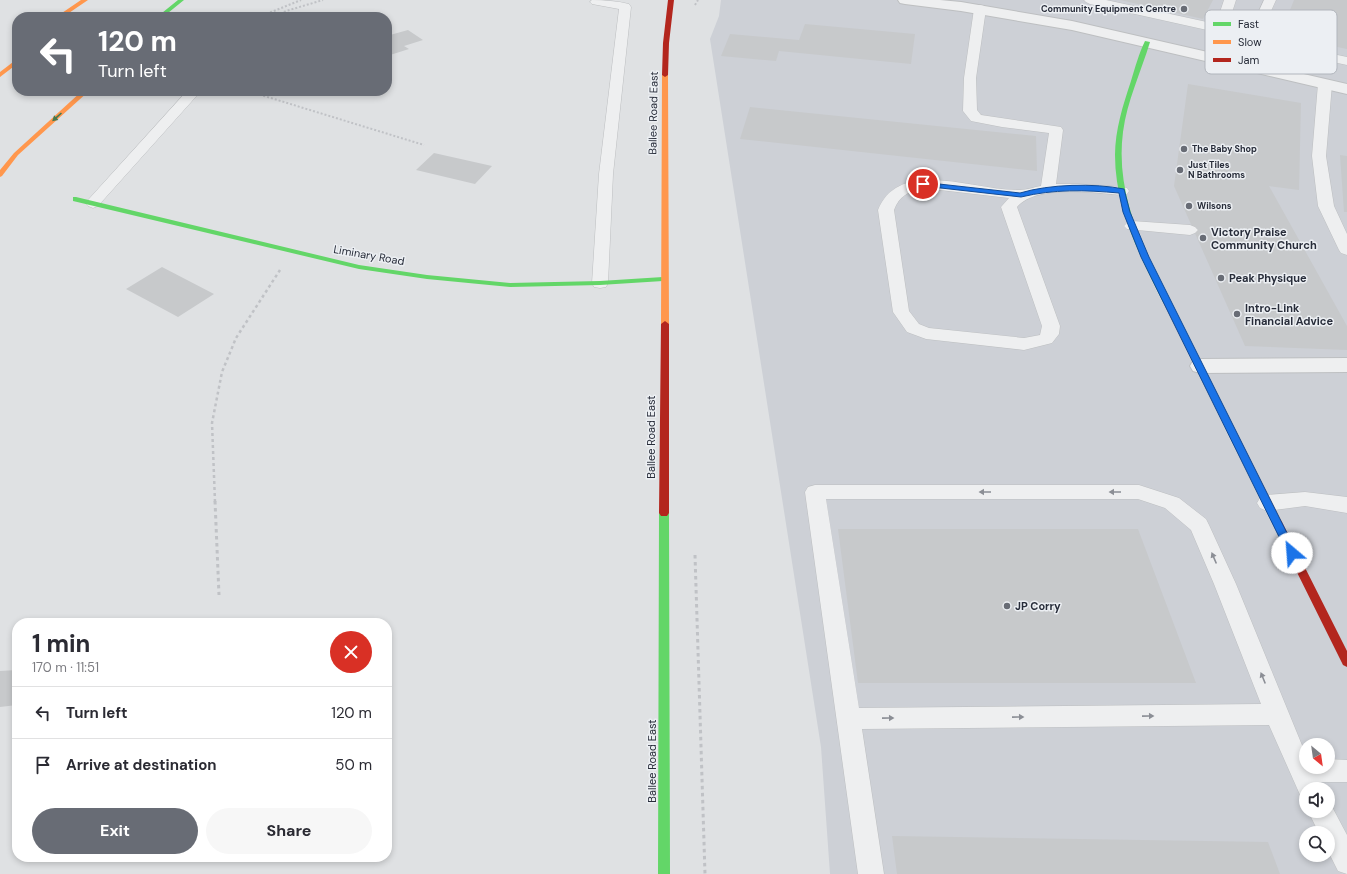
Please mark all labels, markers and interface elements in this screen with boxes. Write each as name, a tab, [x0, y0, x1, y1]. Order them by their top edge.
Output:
place label: Community Equipment Centre	[1041, 3, 1177, 15]
marker: Community Equipment Centre	[1179, 4, 1189, 14]
legend	[1205, 10, 1337, 74]
text: Fast	[1238, 17, 1259, 31]
text: 120 m	[98, 23, 177, 60]
icon: left	[32, 28, 84, 80]
text: Slow	[1238, 35, 1262, 49]
text: Jam	[1238, 53, 1259, 67]
text: Turn left	[98, 59, 167, 83]
street label: Ballee Road East	[645, 71, 661, 155]
one-way arrow	[52, 113, 62, 122]
place label: The Baby Shop	[1192, 143, 1257, 155]
marker: The Baby Shop	[1179, 144, 1189, 154]
place label: Just Tiles N Bathrooms	[1188, 159, 1245, 181]
marker: Just Tiles N Bathrooms	[1175, 165, 1185, 175]
pin	[906, 167, 940, 201]
icon: arrive	[912, 173, 934, 195]
place label: Wilsons	[1197, 200, 1232, 212]
marker: Wilsons	[1184, 201, 1194, 211]
place label: Victory Praise Community Church	[1211, 225, 1317, 252]
marker: Victory Praise Community Church	[1198, 233, 1208, 243]
street label: Liminary Road	[332, 242, 406, 268]
place label: Peak Physique	[1229, 271, 1307, 285]
marker: Peak Physique	[1216, 273, 1226, 283]
place label: Intro-Link Financial Advice	[1245, 301, 1333, 328]
marker: Intro-Link Financial Advice	[1232, 309, 1242, 319]
street label: Ballee Road East	[644, 395, 658, 479]
one-way arrow	[978, 489, 991, 495]
one-way arrow	[1108, 489, 1121, 495]
position arrow	[1271, 532, 1313, 574]
one-way arrow	[1210, 551, 1216, 563]
place label: JP Corry	[1015, 599, 1061, 613]
marker: JP Corry	[1002, 601, 1012, 611]
text: 1 min	[32, 628, 90, 659]
button: close	[330, 631, 372, 673]
text: 170 m · 11:51	[32, 659, 99, 676]
one-way arrow	[1259, 672, 1265, 684]
icon: left	[32, 702, 54, 724]
text: Turn left	[66, 703, 127, 723]
text: 120 m	[331, 703, 372, 723]
one-way arrow	[1142, 713, 1155, 719]
one-way arrow	[1012, 714, 1025, 720]
one-way arrow	[882, 715, 895, 721]
street label: Ballee Road East	[645, 719, 659, 803]
north arrow	[1299, 738, 1335, 774]
map controls	[1299, 738, 1335, 862]
icon: arrive	[32, 754, 54, 776]
text: Arrive at destination	[66, 755, 217, 775]
text: 50 m	[335, 755, 372, 775]
button: sound	[1299, 782, 1335, 818]
button: Exit	[32, 808, 198, 854]
button: Share	[206, 808, 372, 854]
button: search	[1299, 826, 1335, 862]

